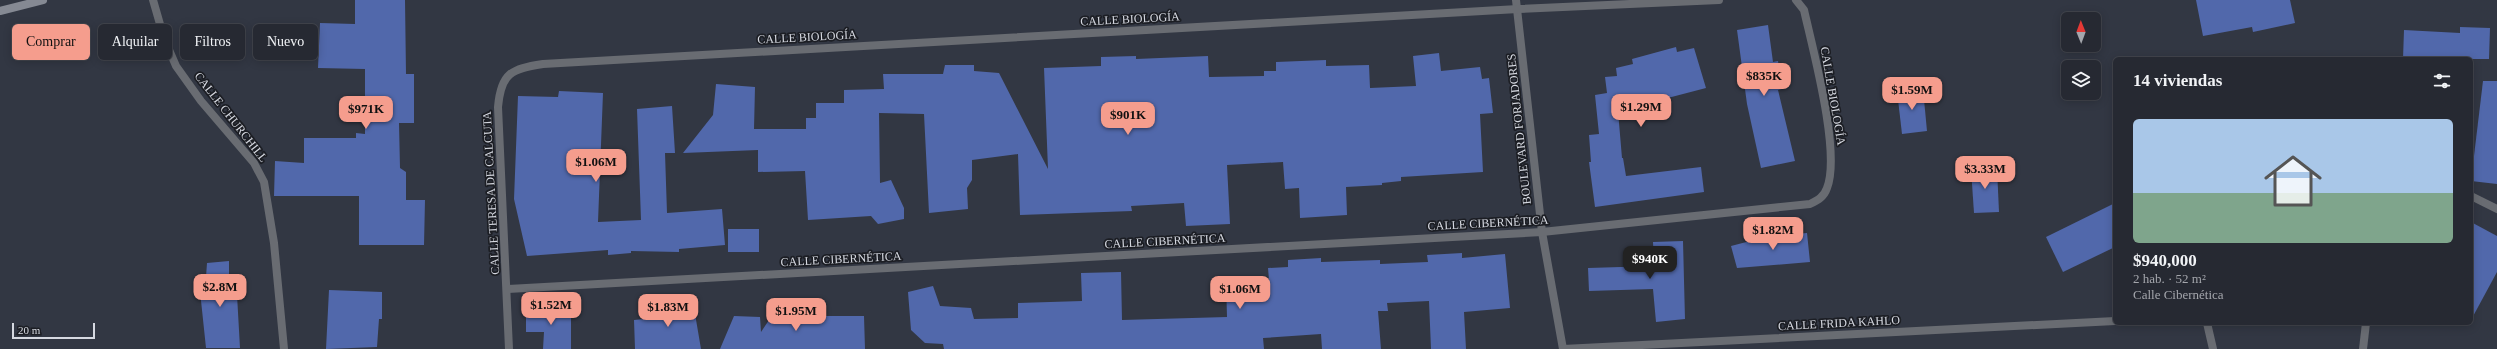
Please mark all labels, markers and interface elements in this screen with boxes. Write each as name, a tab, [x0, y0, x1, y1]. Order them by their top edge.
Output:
street label: CALLE BIOLOGÍA	[1080, 9, 1180, 29]
north arrow	[2061, 12, 2101, 52]
map controls	[2061, 12, 2101, 100]
chip: Comprar	[12, 24, 90, 60]
chip: Alquilar	[98, 24, 172, 60]
chip: Filtros	[180, 24, 245, 60]
chip: Nuevo	[253, 24, 318, 60]
street label: CALLE BIOLOGÍA	[757, 27, 857, 47]
street label: CALLE BIOLOGÍA	[1817, 46, 1849, 147]
street label: BOULEVARD FORJADORES	[1504, 53, 1534, 205]
button: layers	[2061, 60, 2101, 100]
pin: $835K	[1736, 63, 1792, 97]
text: $835K	[1746, 68, 1782, 83]
street label: CALLE CHURCHILL	[192, 69, 270, 165]
icon: filters	[2431, 70, 2453, 92]
text: 14 viviendas	[2133, 71, 2222, 90]
pin: $1.59M	[1879, 77, 1945, 111]
text: $1.59M	[1891, 82, 1933, 97]
pin: $1.29M	[1608, 94, 1674, 128]
pin: $971K	[338, 96, 394, 130]
text: $1.29M	[1620, 99, 1662, 114]
text: $971K	[348, 101, 384, 116]
pin: $901K	[1100, 102, 1156, 136]
text: $901K	[1110, 107, 1146, 122]
street label: CALLE TERESA DE CALCUTA	[480, 111, 502, 275]
icon: home	[2257, 145, 2329, 217]
pin: $1.06M	[563, 149, 629, 183]
text: $1.06M	[575, 154, 617, 169]
pin: $3.33M	[1952, 156, 2018, 190]
text: $3.33M	[1964, 161, 2006, 176]
street label: CALLE CIBERNÉTICA	[1427, 213, 1549, 233]
pin: $1.82M	[1740, 217, 1806, 251]
text: $1.82M	[1752, 222, 1794, 237]
street label: CALLE CIBERNÉTICA	[1104, 231, 1226, 251]
pin: $940K	[1622, 246, 1678, 280]
street label: CALLE CIBERNÉTICA	[780, 249, 902, 269]
text: $940K	[1632, 251, 1668, 266]
text: $940,000	[2133, 251, 2197, 270]
text: 2 hab. · 52 m²	[2133, 271, 2206, 286]
pin: $2.8M	[192, 274, 248, 308]
pin: $1.06M	[1207, 276, 1273, 310]
text: $2.8M	[202, 279, 238, 294]
text: $1.06M	[1219, 281, 1261, 296]
text: Calle Cibernética	[2133, 287, 2224, 302]
pin: $1.52M	[518, 292, 584, 326]
pin: $1.83M	[635, 294, 701, 328]
text: $1.52M	[530, 297, 572, 312]
pin: $1.95M	[763, 298, 829, 332]
text: $1.83M	[647, 299, 689, 314]
text: $1.95M	[775, 303, 817, 318]
street label: CALLE FRIDA KAHLO	[1778, 313, 1901, 333]
scale bar	[12, 321, 95, 340]
text: 20 m	[18, 324, 40, 336]

